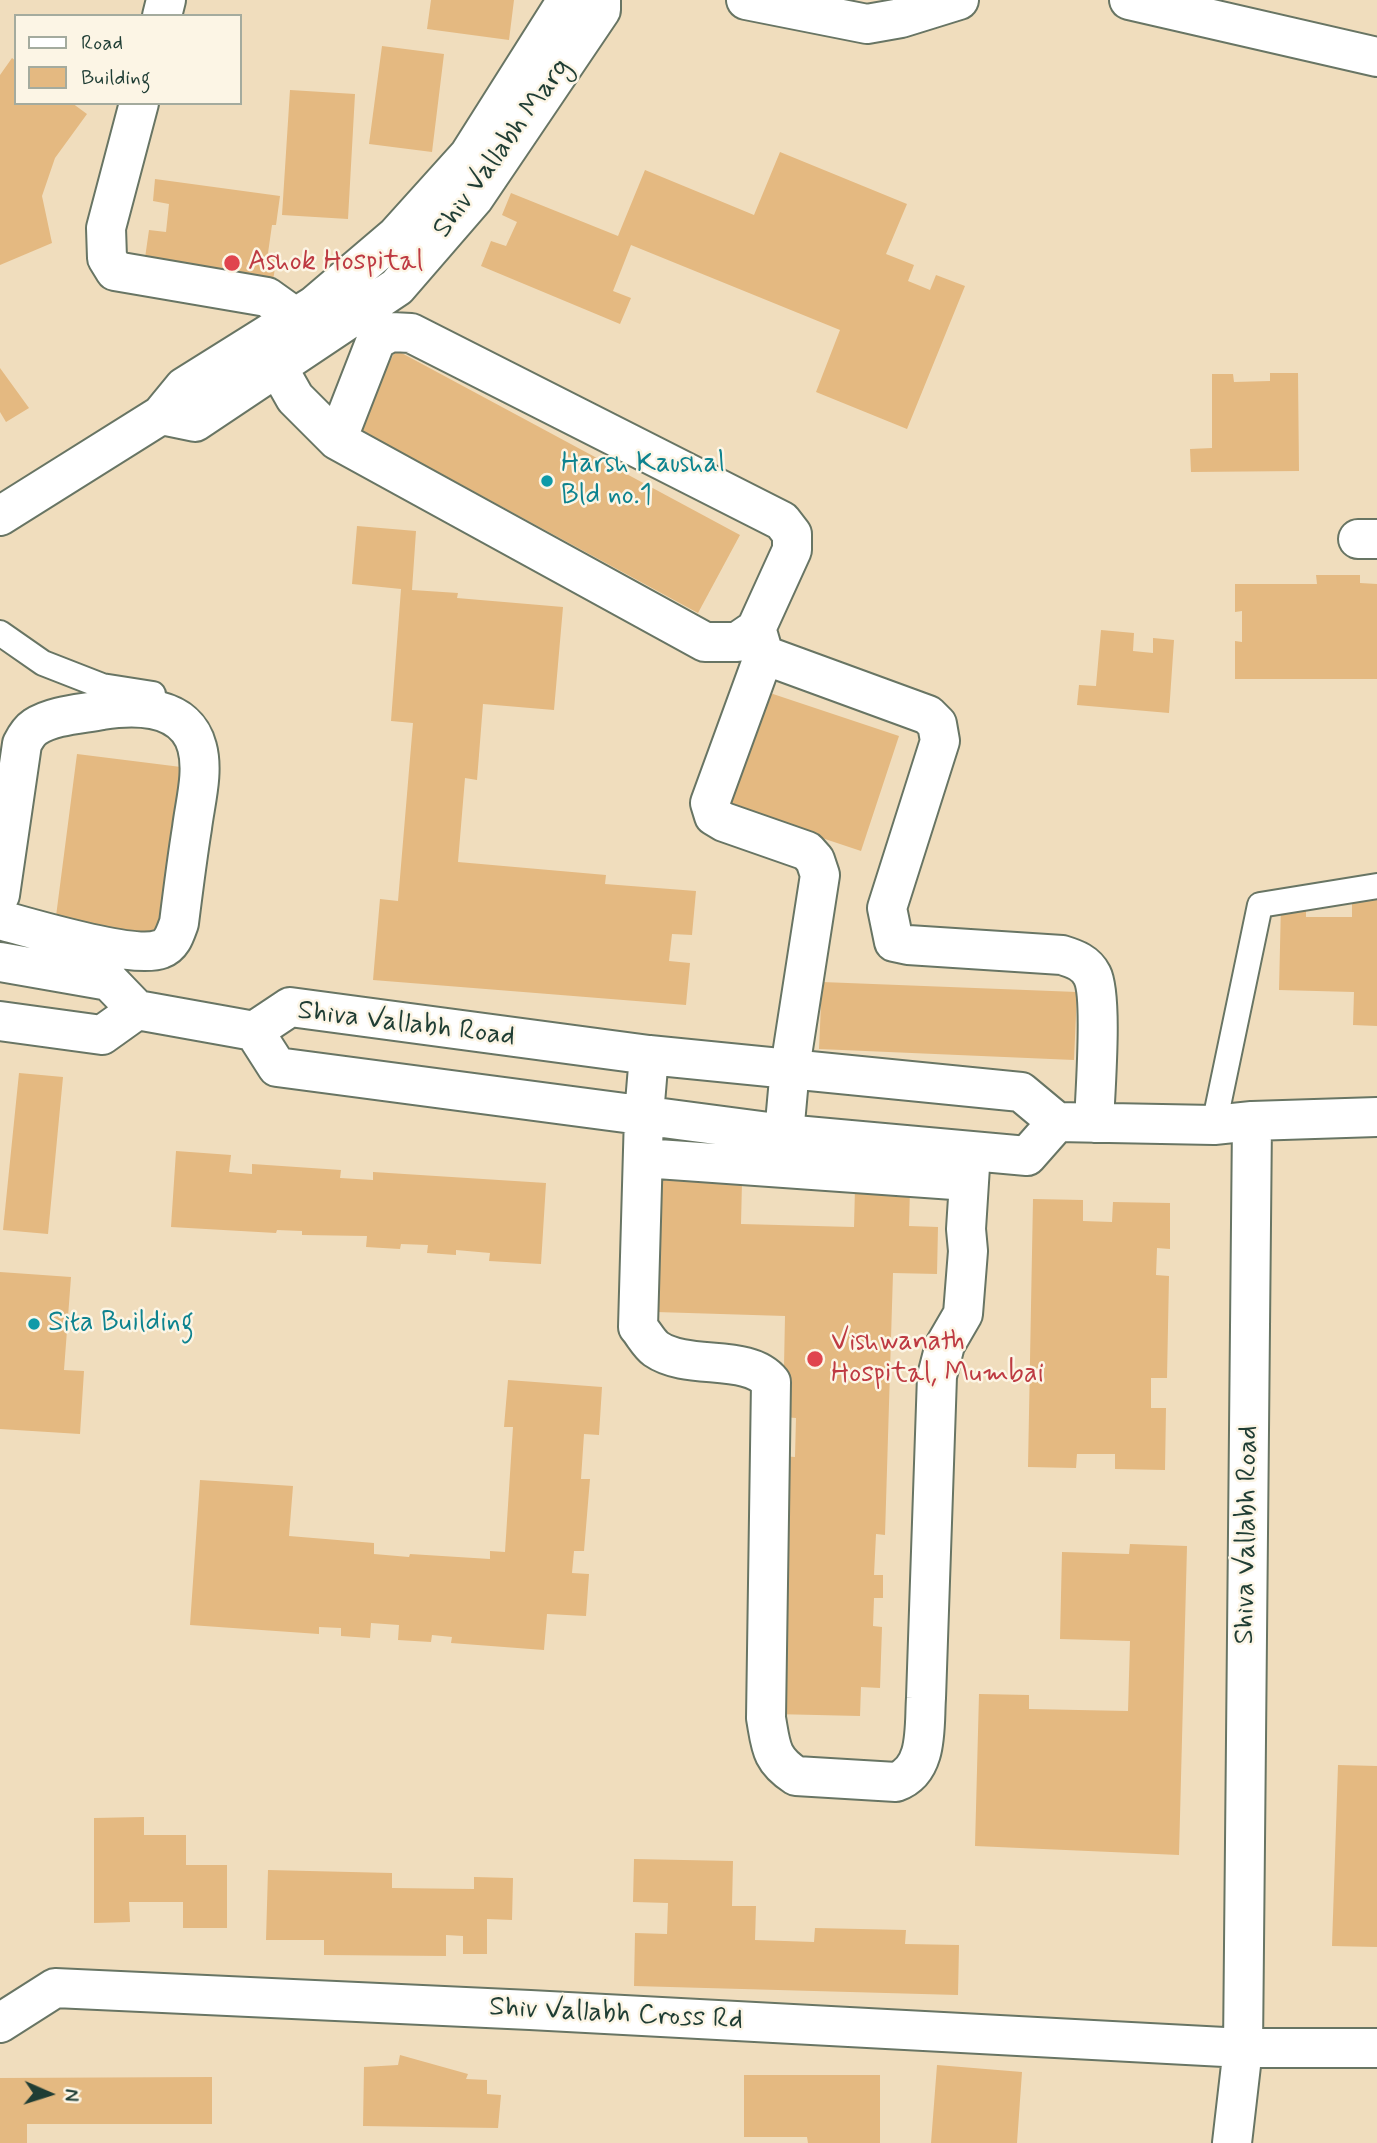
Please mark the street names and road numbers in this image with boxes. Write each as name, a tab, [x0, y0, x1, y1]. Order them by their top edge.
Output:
street label: Shiv Vallabh Marg	[427, 53, 579, 245]
street label: Shiva Vallabh Road	[295, 995, 517, 1055]
street label: Shiva Vallabh Road	[1229, 1425, 1267, 1645]
street label: Shiv Vallabh Cross Rd	[488, 1992, 744, 2038]

